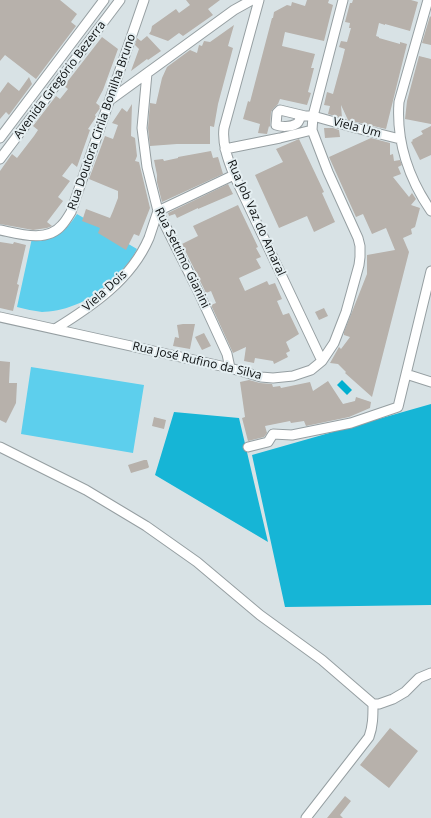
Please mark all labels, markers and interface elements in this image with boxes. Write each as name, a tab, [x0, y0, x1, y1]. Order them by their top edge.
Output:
street label: Avenida Gregório Bezerra	[11, 18, 109, 142]
street label: Rua Doutora Cirila Bonilha Bruno	[65, 32, 139, 212]
street label: Viela Um	[331, 115, 383, 141]
street label: Rua Job Vaz do Amaral	[224, 158, 288, 278]
street label: Rua Settimo Gianini	[151, 205, 213, 311]
street label: Viela Dois	[80, 267, 130, 315]
street label: Rua José Rufino da Silva	[131, 339, 263, 383]

